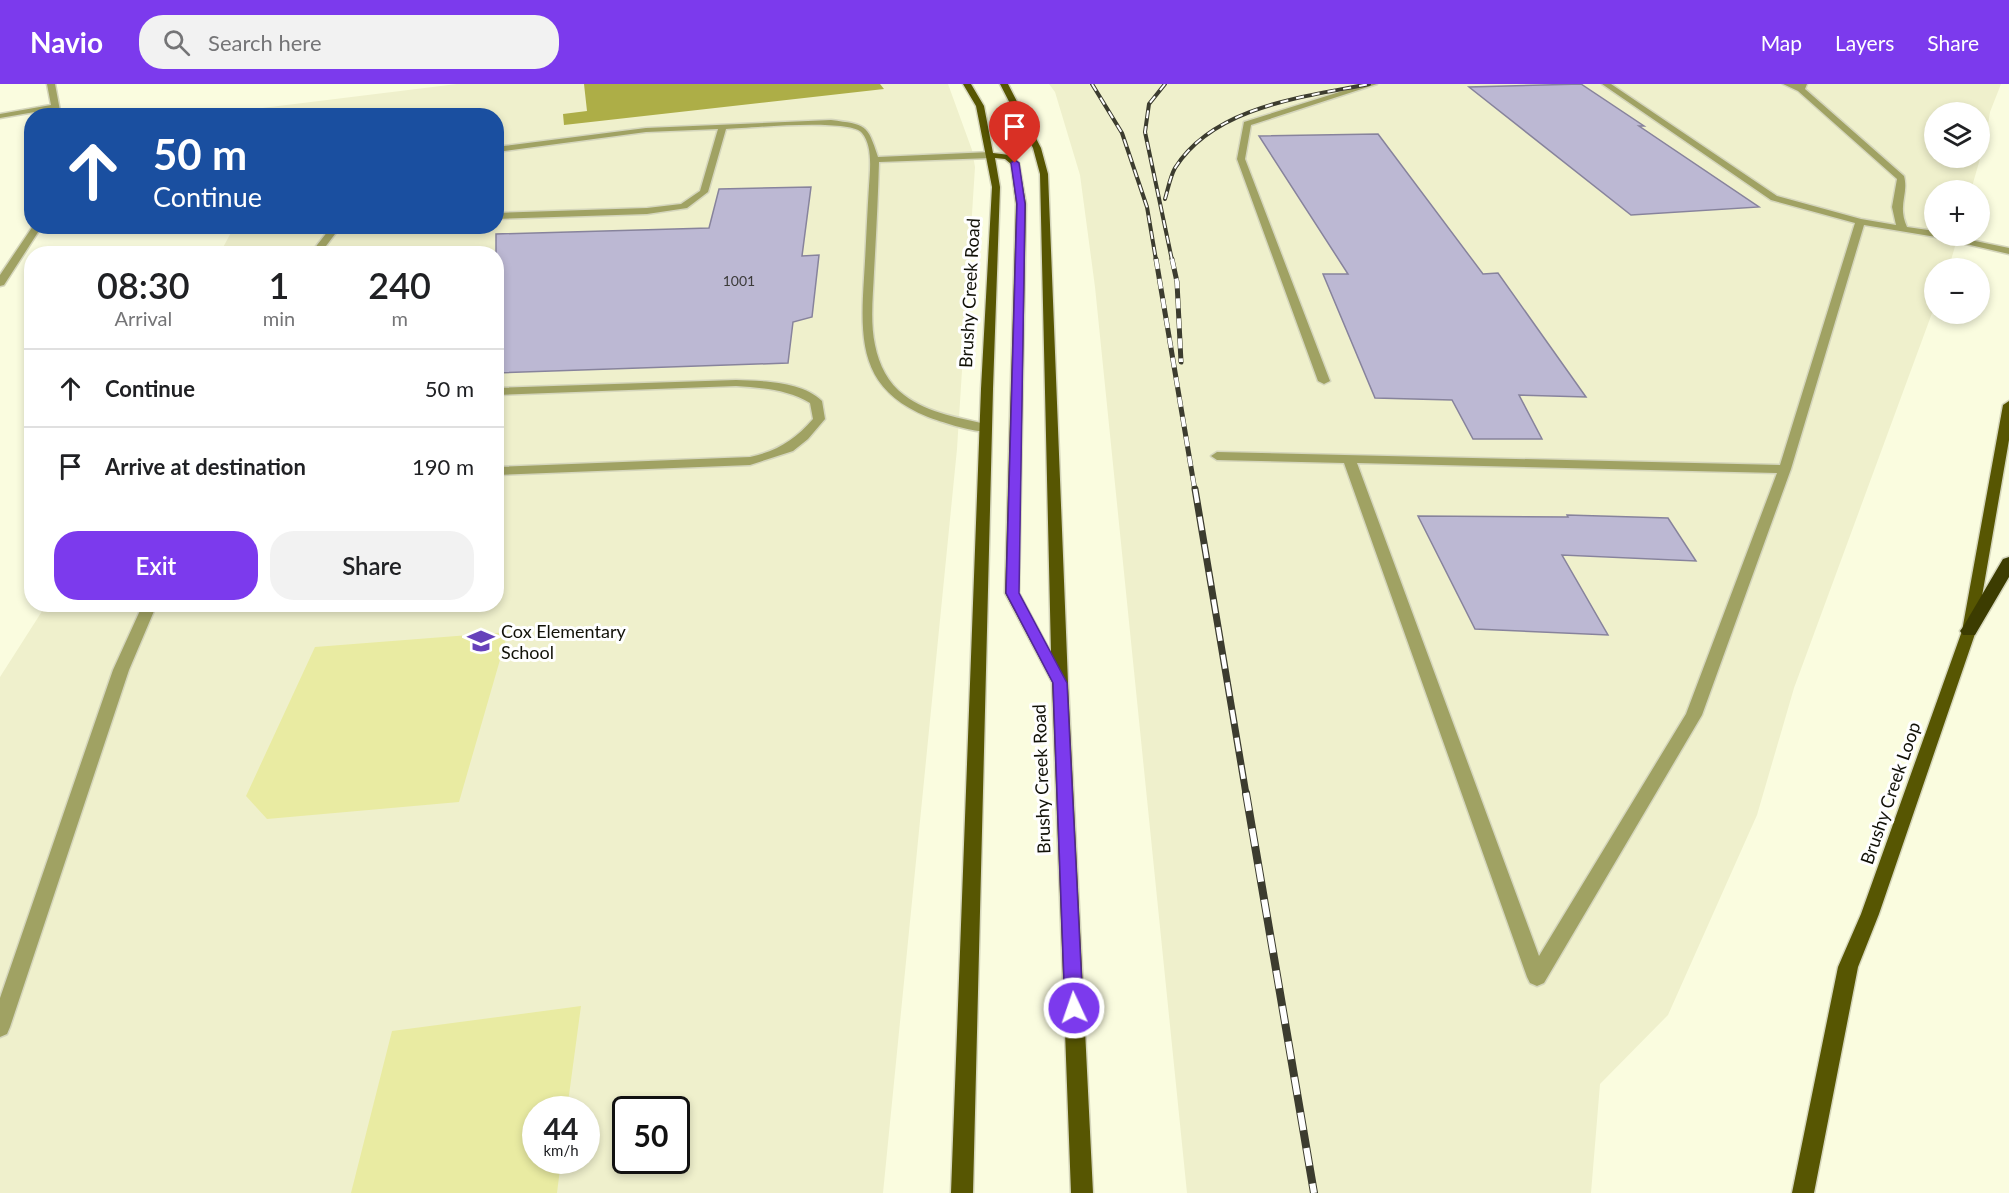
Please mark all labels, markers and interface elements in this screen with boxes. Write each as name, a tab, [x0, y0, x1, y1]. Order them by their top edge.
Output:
search box	[139, 15, 559, 69]
text: Navio	[30, 25, 103, 59]
icon: search	[160, 26, 193, 59]
text: Search here	[208, 29, 322, 56]
text: Map	[1761, 30, 1802, 55]
text: Layers	[1835, 30, 1894, 55]
text: Share	[1927, 30, 1979, 55]
pin	[989, 101, 1040, 163]
map controls	[1924, 102, 1990, 324]
button: layers	[1924, 102, 1990, 168]
icon: arrive	[998, 110, 1031, 143]
text: 50 m	[153, 129, 247, 179]
icon: ahead	[54, 132, 132, 210]
text: Continue	[153, 180, 262, 213]
button: +	[1924, 180, 1990, 246]
street label: Brushy Creek Road	[954, 218, 984, 368]
button: −	[1924, 258, 1990, 324]
text: 08:30	[97, 263, 190, 307]
text: 1	[269, 263, 289, 307]
text: 240	[368, 263, 431, 307]
house number: 1001	[723, 272, 755, 289]
text: Arrival	[115, 306, 172, 330]
text: min	[263, 306, 295, 330]
text: m	[391, 306, 408, 330]
icon: ahead	[54, 372, 87, 405]
text: Continue	[105, 375, 195, 402]
text: 50 m	[425, 375, 474, 402]
icon: arrive	[54, 450, 87, 483]
text: Arrive at destination	[105, 453, 306, 480]
text: 190 m	[412, 453, 474, 480]
button: Exit	[54, 531, 258, 600]
button: Share	[270, 531, 474, 600]
place label: Cox Elementary School	[501, 620, 626, 663]
school or university icon: Cox Elementary School	[466, 626, 496, 656]
street label: Brushy Creek Road	[1027, 704, 1055, 854]
street label: Brushy Creek Loop	[1855, 719, 1925, 867]
position arrow	[1042, 976, 1106, 1040]
speed limit sign: 50	[612, 1096, 690, 1174]
text: 44	[544, 1110, 578, 1146]
text: km/h	[543, 1141, 579, 1159]

